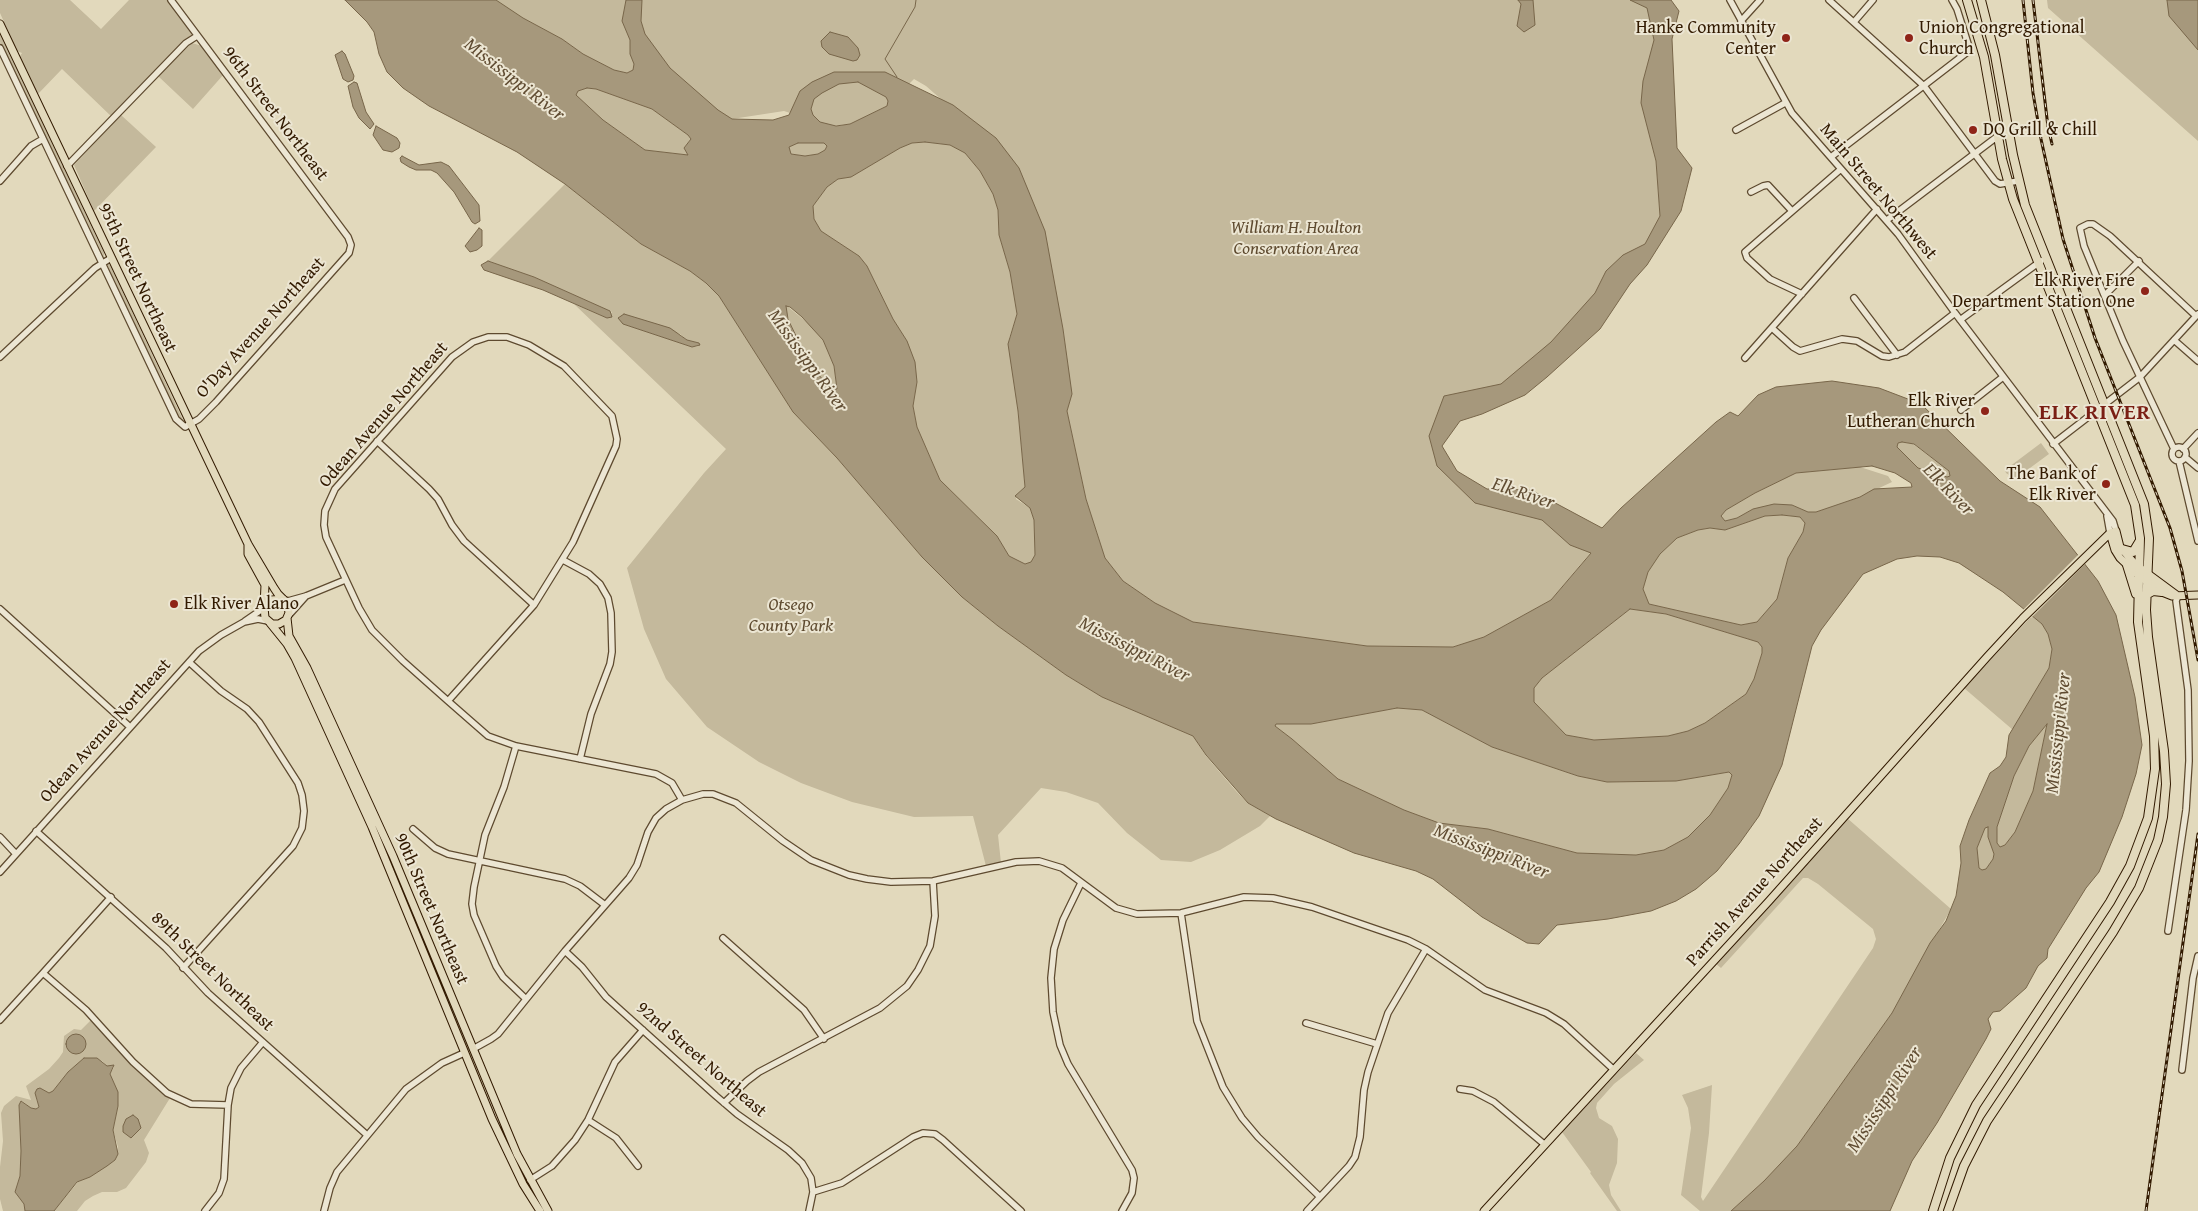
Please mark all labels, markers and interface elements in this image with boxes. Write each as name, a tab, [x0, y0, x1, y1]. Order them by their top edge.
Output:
place label: Hanke Community Center	[1636, 17, 1776, 59]
place label: Union Congregational Church	[1919, 17, 2085, 59]
marker: Hanke Community Center	[1780, 32, 1792, 44]
marker: Union Congregational Church	[1903, 32, 1915, 44]
water label: Mississippi River	[459, 34, 569, 126]
street label: 96th Street Northeast	[217, 43, 333, 185]
place label: DQ Grill & Chill	[1983, 119, 2097, 141]
street label: Main Street Northwest	[1815, 120, 1941, 264]
marker: DQ Grill & Chill	[1967, 124, 1979, 136]
street label: 95th Street Northeast	[93, 200, 181, 356]
park label: William H. Houlton Conservation Area	[1231, 217, 1361, 260]
street label: O'Day Avenue Northeast	[192, 253, 330, 403]
place label: Elk River Fire Department Station One	[1952, 270, 2135, 312]
marker: Elk River Fire Department Station One	[2139, 285, 2151, 297]
water label: Mississippi River	[762, 305, 852, 417]
street label: Odean Avenue Northeast	[315, 338, 453, 492]
place label: Elk River Lutheran Church	[1847, 390, 1975, 432]
district label: ELK RIVER	[2038, 400, 2152, 426]
marker: Elk River Lutheran Church	[1979, 405, 1991, 417]
water label: Elk River	[1917, 459, 1979, 521]
place label: The Bank of Elk River	[2007, 463, 2096, 506]
water label: Elk River	[1489, 473, 1557, 515]
marker: The Bank of Elk River	[2100, 478, 2112, 490]
place label: Elk River Alano	[184, 593, 299, 615]
park label: Otsego County Park	[749, 594, 833, 636]
marker: Elk River Alano	[168, 598, 180, 610]
water label: Mississippi River	[1075, 612, 1193, 688]
street label: Odean Avenue Northeast	[36, 655, 176, 807]
water label: Mississippi River	[2041, 671, 2077, 795]
street label: Parrish Avenue Northeast	[1682, 813, 1828, 971]
water label: Mississippi River	[1430, 820, 1552, 884]
street label: 90th Street Northeast	[389, 830, 473, 988]
street label: 89th Street Northeast	[146, 908, 278, 1036]
street label: 92nd Street Northeast	[631, 997, 771, 1123]
water label: Mississippi River	[1842, 1043, 1928, 1157]

